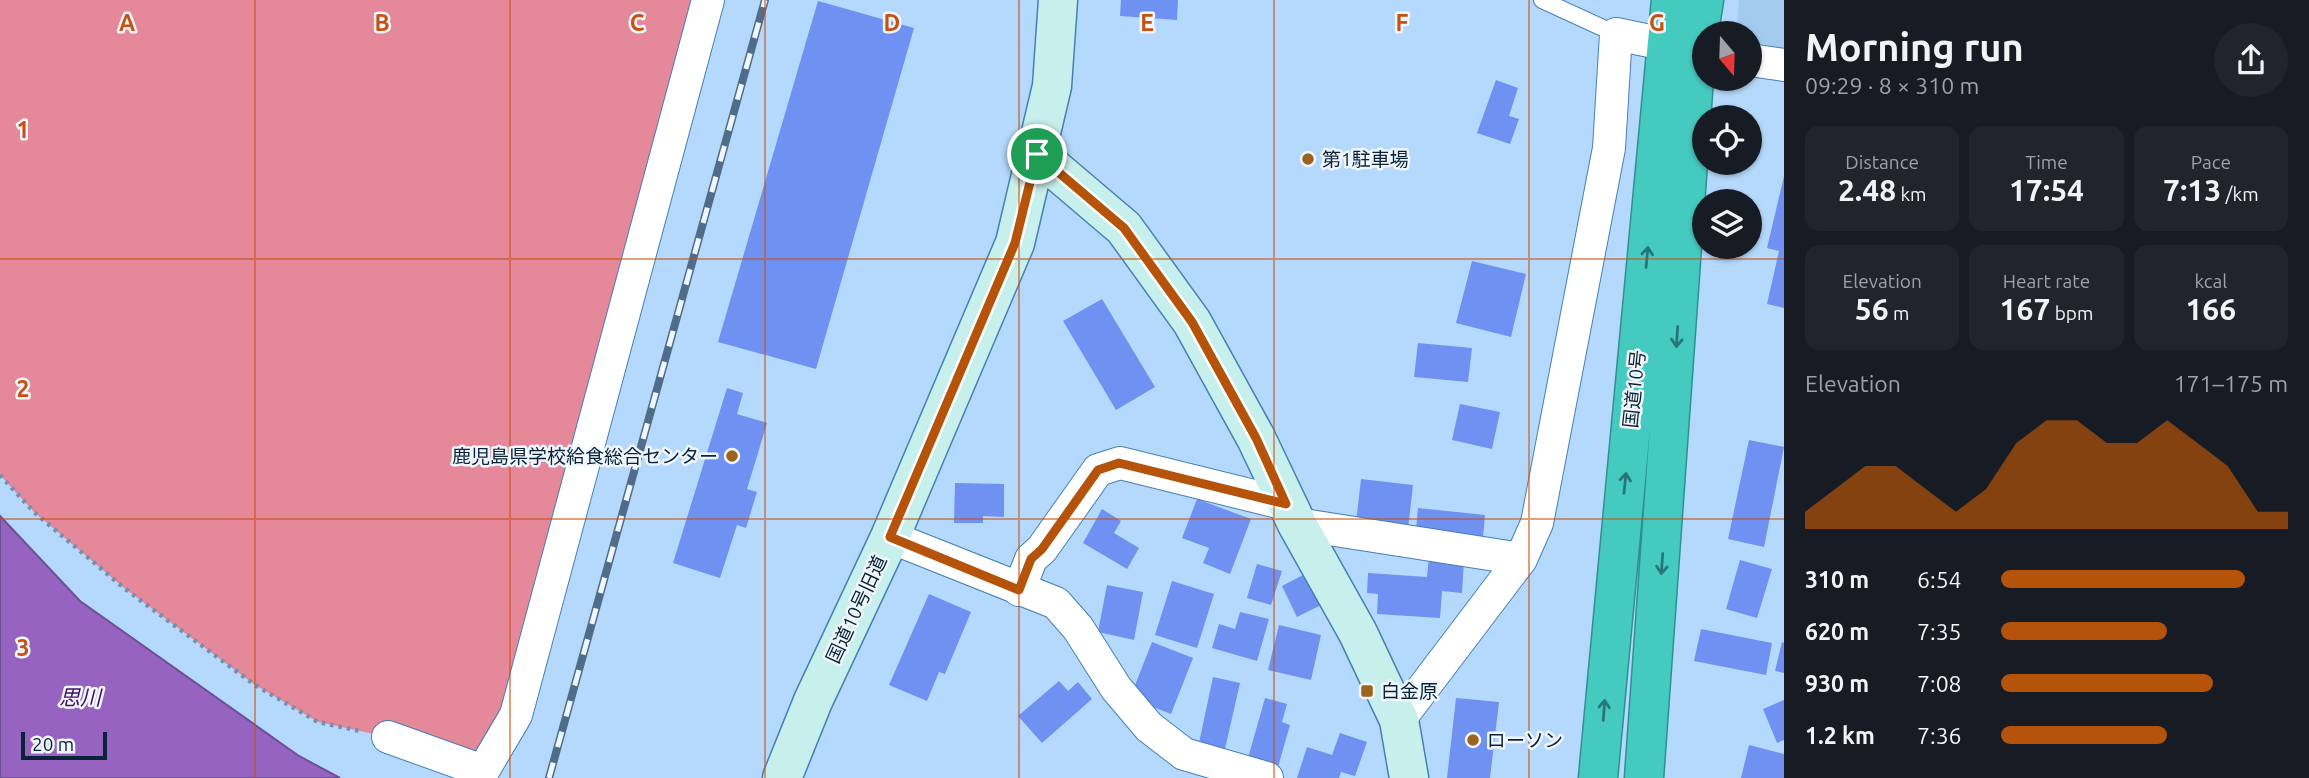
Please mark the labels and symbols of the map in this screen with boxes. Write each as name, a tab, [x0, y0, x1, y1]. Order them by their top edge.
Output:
text: A	[119, 10, 135, 35]
text: B	[374, 10, 390, 35]
text: C	[630, 10, 645, 35]
text: D	[884, 10, 900, 35]
text: E	[1140, 10, 1154, 35]
text: F	[1396, 10, 1409, 35]
text: G	[1649, 10, 1665, 35]
north arrow	[1692, 21, 1762, 91]
text: 1	[17, 117, 29, 142]
pin	[1007, 124, 1067, 184]
place label: 第1駐車場	[1322, 148, 1409, 170]
marker: 第1駐車場	[1300, 151, 1316, 167]
one-way arrow	[1641, 246, 1654, 269]
one-way arrow	[1670, 325, 1683, 347]
street label: 国道10号	[1619, 349, 1649, 429]
text: 2	[17, 376, 29, 401]
place label: 鹿児島県学校給食総合センター	[452, 445, 718, 467]
marker: 鹿児島県学校給食総合センター	[724, 448, 740, 464]
one-way arrow	[1619, 473, 1632, 495]
street label: 国道10号旧道	[821, 552, 891, 666]
one-way arrow	[1655, 552, 1668, 575]
text: 3	[17, 635, 29, 660]
place label: 白金原	[1381, 680, 1438, 702]
marker: 白金原	[1359, 683, 1375, 699]
water label: 思川	[59, 685, 103, 709]
one-way arrow	[1598, 699, 1611, 722]
scale bar	[21, 729, 107, 761]
place label: ローソン	[1487, 729, 1563, 751]
marker: ローソン	[1465, 732, 1481, 748]

